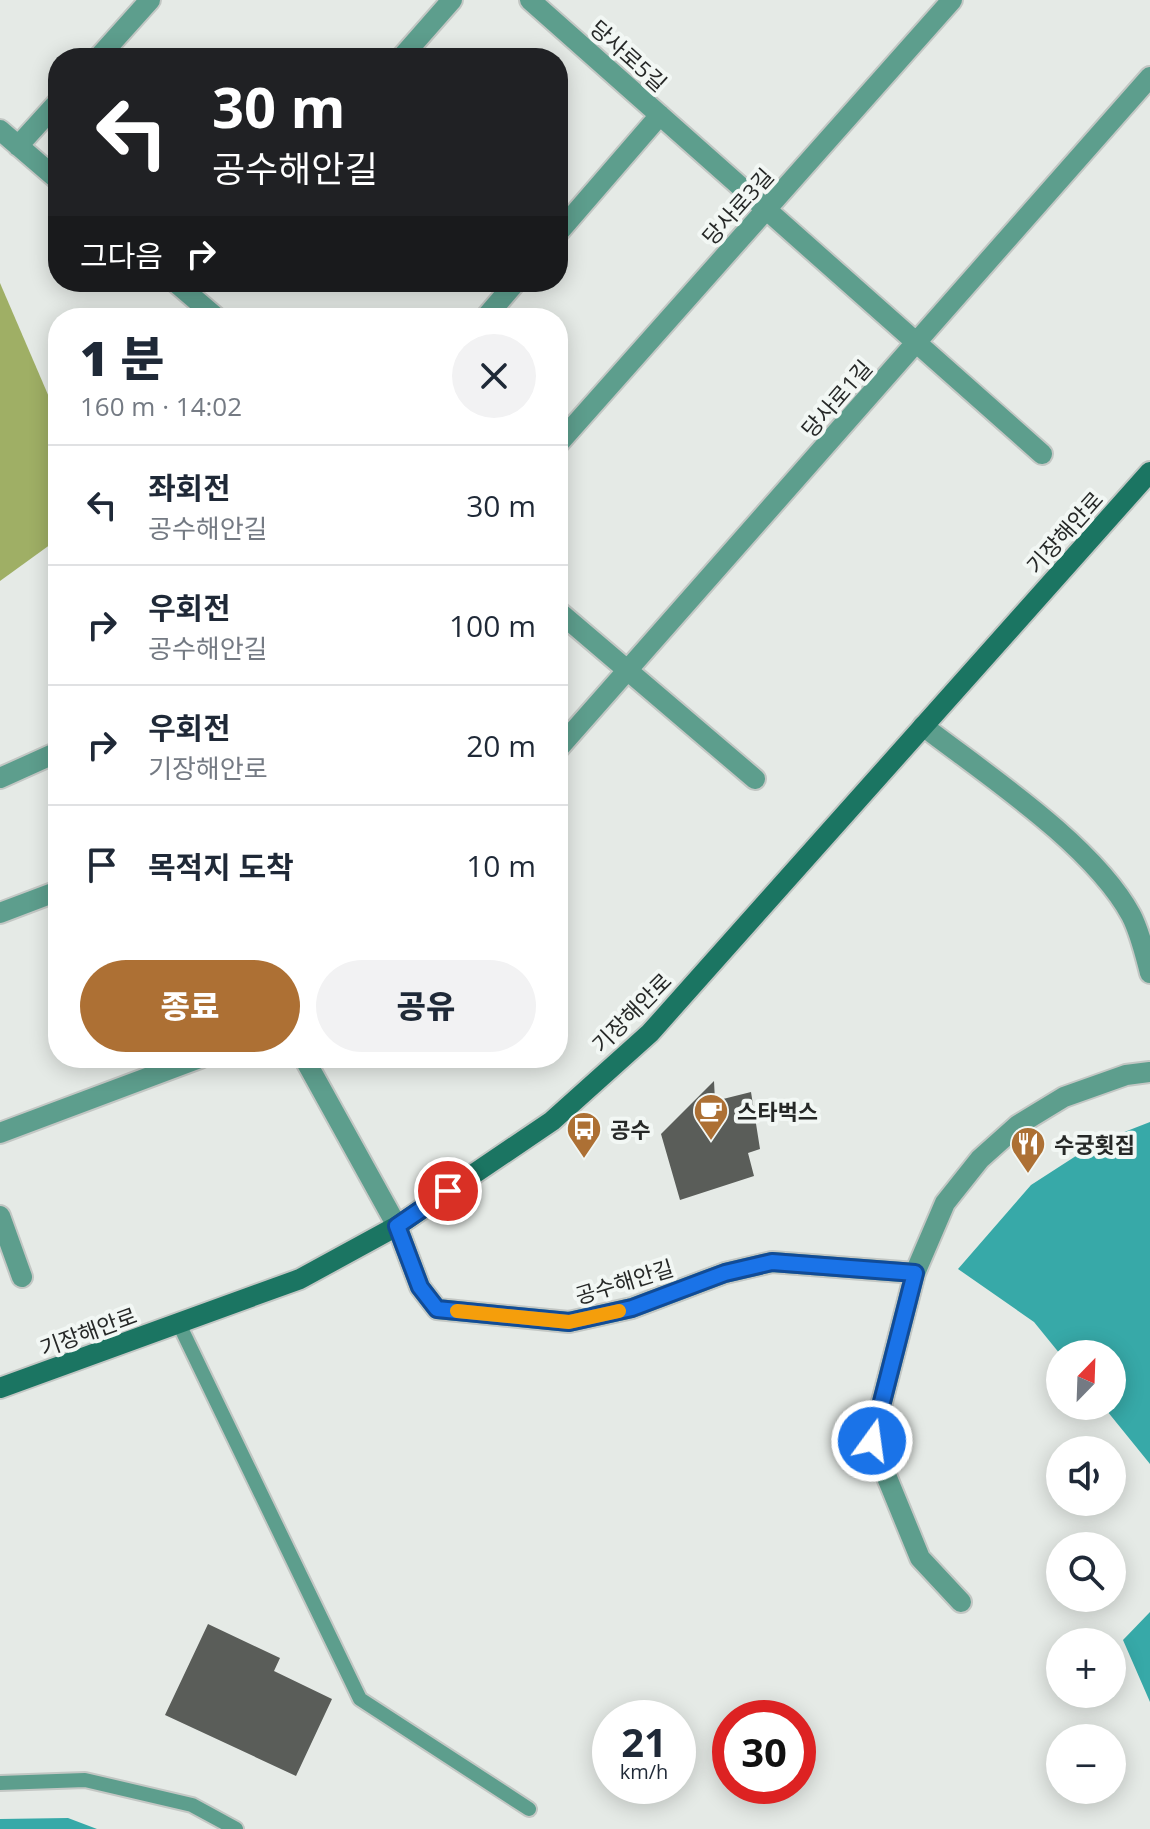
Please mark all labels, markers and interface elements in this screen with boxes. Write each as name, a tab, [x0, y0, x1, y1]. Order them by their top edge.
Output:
street label: 당사로5길	[584, 13, 674, 97]
text: 30 m	[212, 68, 346, 144]
icon: left	[80, 80, 184, 184]
text: 공수해안길	[212, 144, 378, 193]
street label: 당사로3길	[695, 161, 779, 251]
icon: right	[179, 232, 223, 276]
text: 그다음	[80, 235, 163, 276]
text: 1 분	[80, 325, 165, 390]
button: close	[452, 334, 536, 418]
street label: 당사로1길	[794, 353, 878, 443]
text: 160 m · 14:02	[80, 388, 242, 424]
text: 좌회전	[148, 467, 231, 508]
icon: left	[80, 483, 124, 527]
street label: 기장해안로	[1019, 484, 1109, 580]
text: 30 m	[466, 485, 536, 526]
text: 공수해안길	[148, 510, 268, 546]
text: 우회전	[148, 587, 231, 628]
icon: right	[80, 603, 124, 647]
text: 100 m	[449, 605, 536, 646]
text: 공수해안길	[148, 630, 268, 666]
text: 우회전	[148, 707, 231, 748]
icon: right	[80, 723, 124, 767]
text: 20 m	[466, 725, 536, 766]
text: 기장해안로	[148, 750, 268, 786]
icon: arrive	[80, 843, 124, 887]
text: 10 m	[466, 845, 536, 886]
text: 목적지 도착	[148, 846, 294, 887]
button: 종료	[80, 960, 300, 1052]
button: 공유	[316, 960, 536, 1052]
street label: 기장해안로	[585, 966, 677, 1058]
cafe icon: 스타벅스	[692, 1092, 730, 1142]
place label: 스타벅스	[737, 1096, 818, 1126]
bus stop icon: 공수	[565, 1110, 603, 1160]
place label: 공수	[610, 1114, 650, 1144]
restaurant icon: 수궁횟집	[1009, 1125, 1047, 1175]
place label: 수궁횟집	[1054, 1129, 1135, 1159]
pin	[414, 1157, 482, 1225]
icon: arrive	[426, 1169, 470, 1213]
street label: 공수해안길	[571, 1252, 677, 1310]
street label: 기장해안로	[35, 1300, 141, 1362]
north arrow	[1046, 1340, 1126, 1420]
map controls	[1046, 1340, 1126, 1804]
position arrow	[830, 1399, 914, 1483]
button: sound	[1046, 1436, 1126, 1516]
button: search	[1046, 1532, 1126, 1612]
button: +	[1046, 1628, 1126, 1708]
speed limit sign: 30	[712, 1700, 816, 1804]
text: 21	[621, 1714, 667, 1769]
button: −	[1046, 1724, 1126, 1804]
text: km/h	[620, 1758, 668, 1785]

